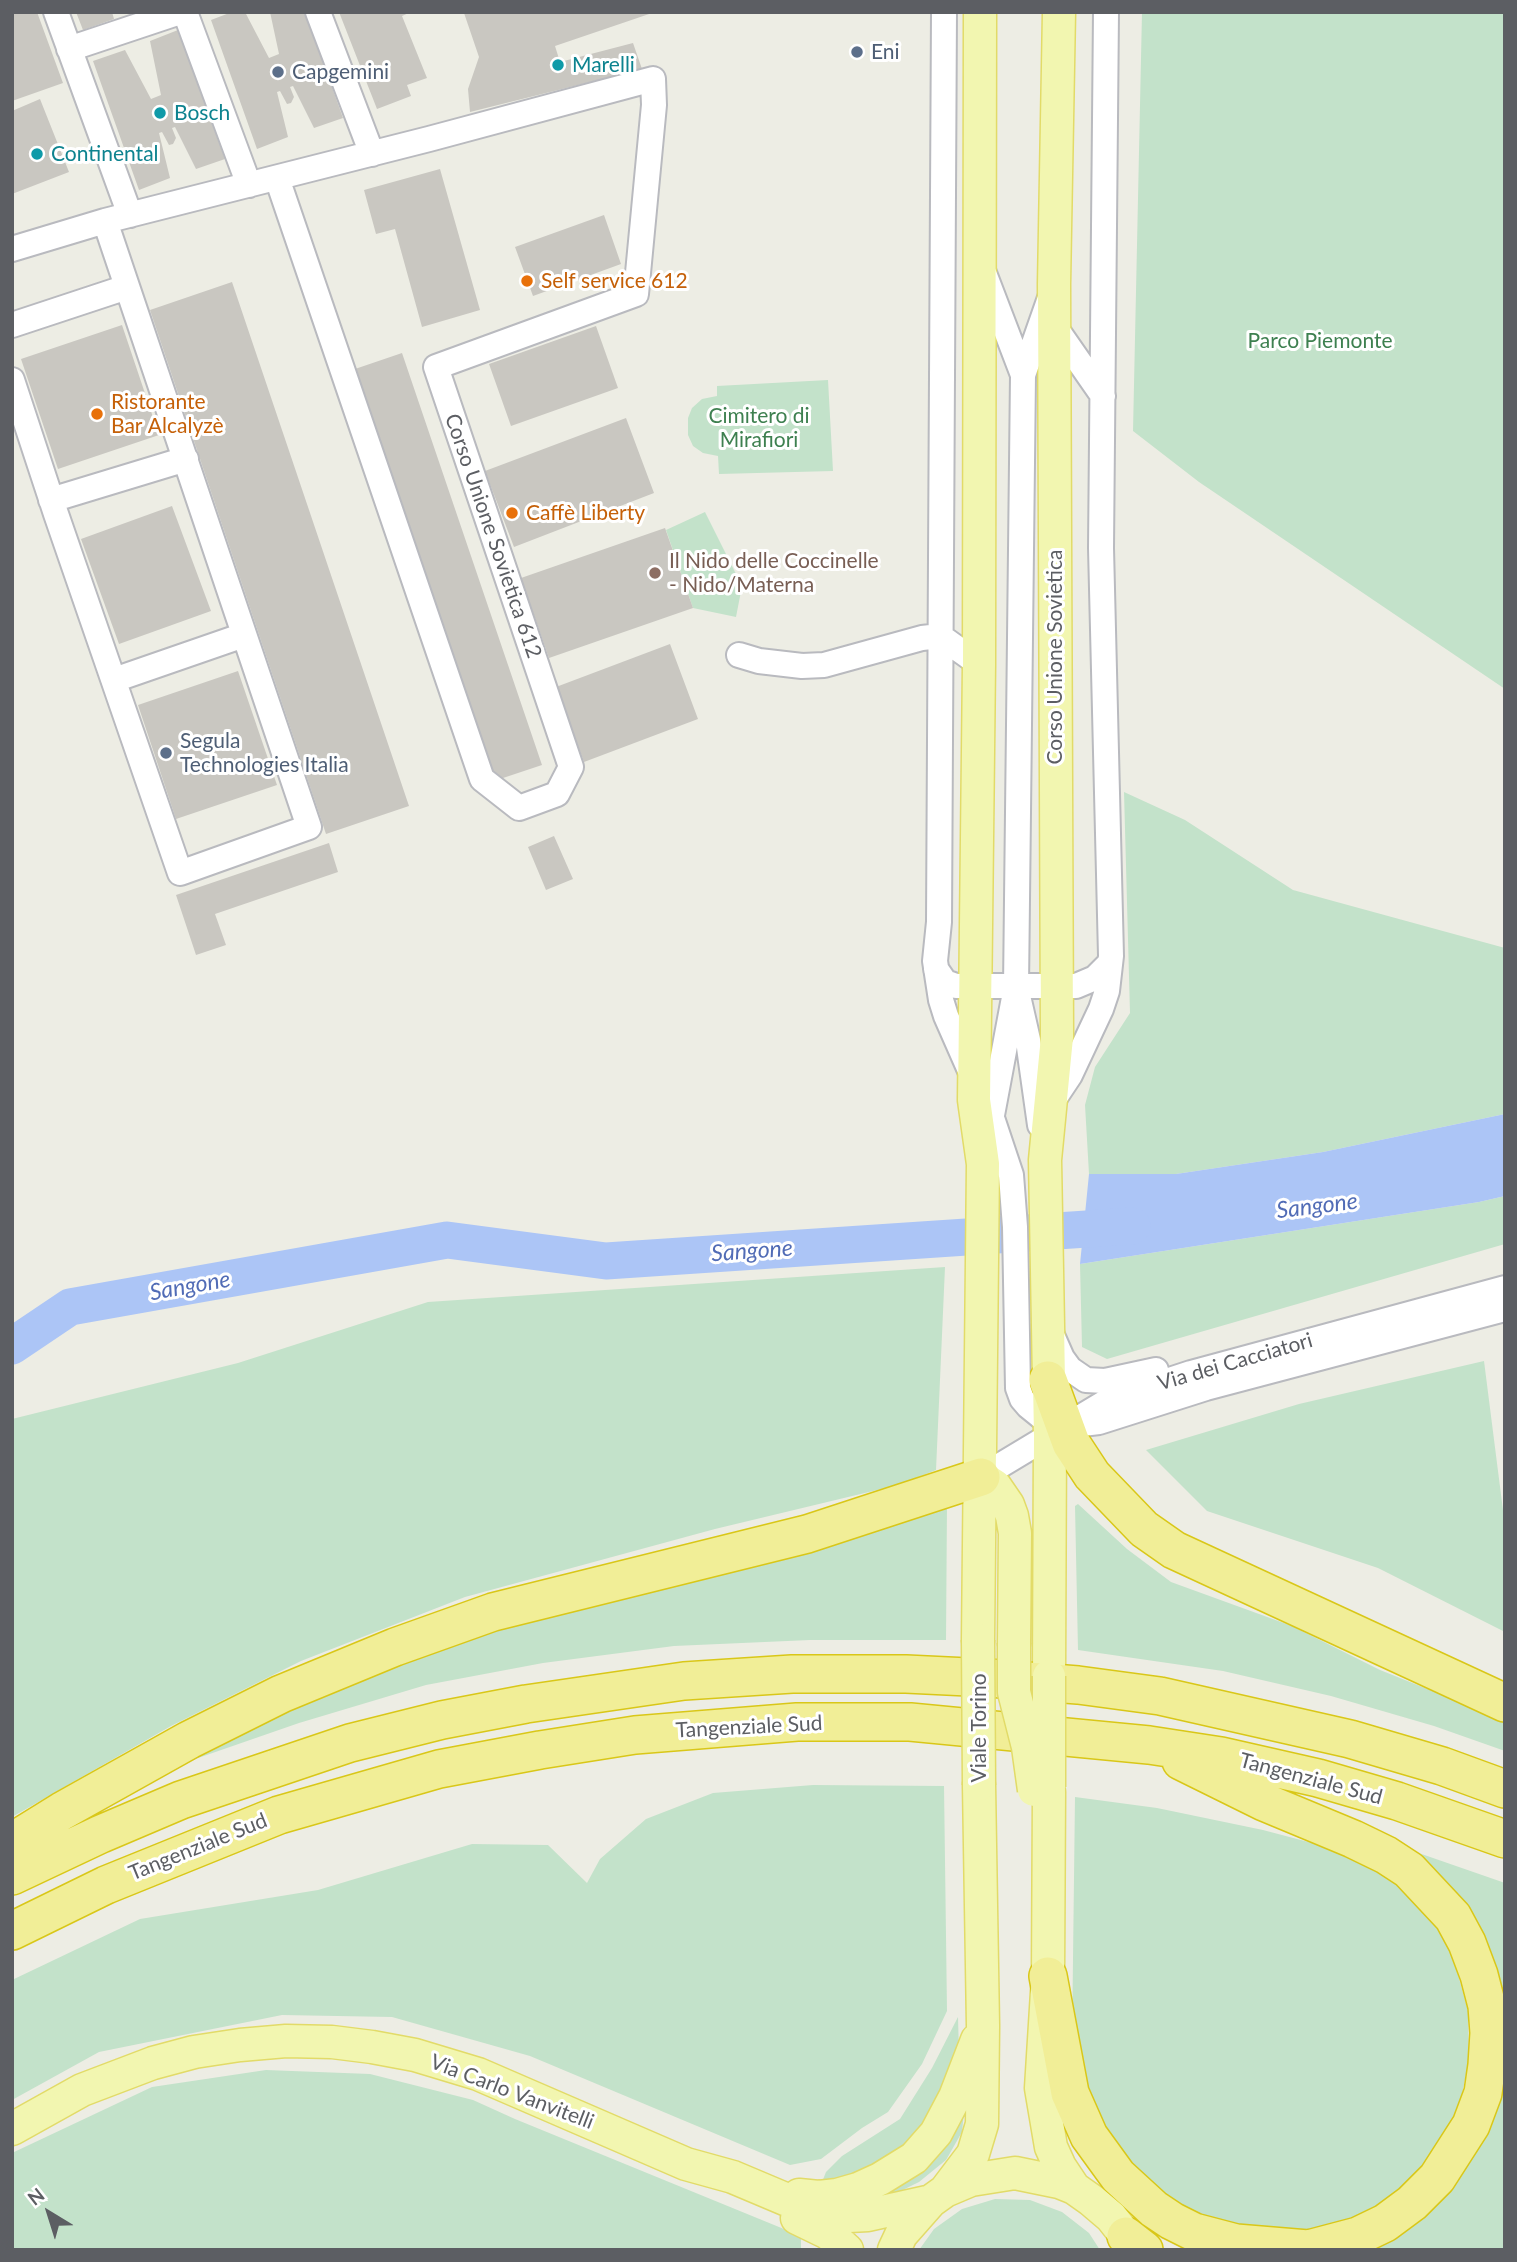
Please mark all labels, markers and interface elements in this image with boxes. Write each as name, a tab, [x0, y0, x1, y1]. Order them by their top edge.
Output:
place label: Eni	[871, 39, 900, 65]
marker: Eni	[849, 44, 865, 60]
place label: Marelli	[572, 52, 635, 78]
marker: Marelli	[550, 57, 566, 73]
place label: Capgemini	[292, 59, 389, 85]
marker: Capgemini	[270, 64, 286, 80]
place label: Bosch	[174, 100, 230, 126]
marker: Bosch	[152, 105, 168, 121]
place label: Continental	[51, 141, 159, 167]
marker: Continental	[29, 146, 45, 162]
place label: Self service 612	[541, 268, 688, 294]
marker: Self service 612	[519, 273, 535, 289]
park label: Parco Piemonte	[1247, 328, 1393, 354]
place label: Ristorante Bar Alcalyzè	[111, 389, 224, 439]
park label: Cimitero di Mirafiori	[708, 403, 810, 453]
marker: Ristorante Bar Alcalyzè	[89, 406, 105, 422]
street label: Corso Unione Sovietica 612	[439, 410, 547, 662]
place label: Caffè Liberty	[526, 500, 645, 526]
marker: Caffè Liberty	[504, 505, 520, 521]
place label: Il Nido delle Coccinelle - Nido/Materna	[669, 548, 879, 598]
street label: Corso Unione Sovietica	[1042, 550, 1068, 764]
marker: Il Nido delle Coccinelle - Nido/Materna	[647, 565, 663, 581]
place label: Segula Technologies Italia	[180, 728, 349, 778]
marker: Segula Technologies Italia	[158, 745, 174, 761]
water label: Sangone	[1275, 1187, 1359, 1225]
water label: Sangone	[710, 1234, 794, 1268]
water label: Sangone	[147, 1265, 233, 1307]
street label: Via dei Cacciatori	[1155, 1328, 1315, 1396]
street label: Viale Torino	[966, 1673, 992, 1783]
street label: Tangenziale Sud	[675, 1711, 823, 1743]
street label: Tangenziale Sud	[1237, 1748, 1385, 1810]
street label: Tangenziale Sud	[125, 1808, 271, 1886]
street label: Via Carlo Vanvitelli	[427, 2049, 597, 2135]
north arrow	[14, 2178, 84, 2248]
text: N	[23, 2182, 49, 2210]

